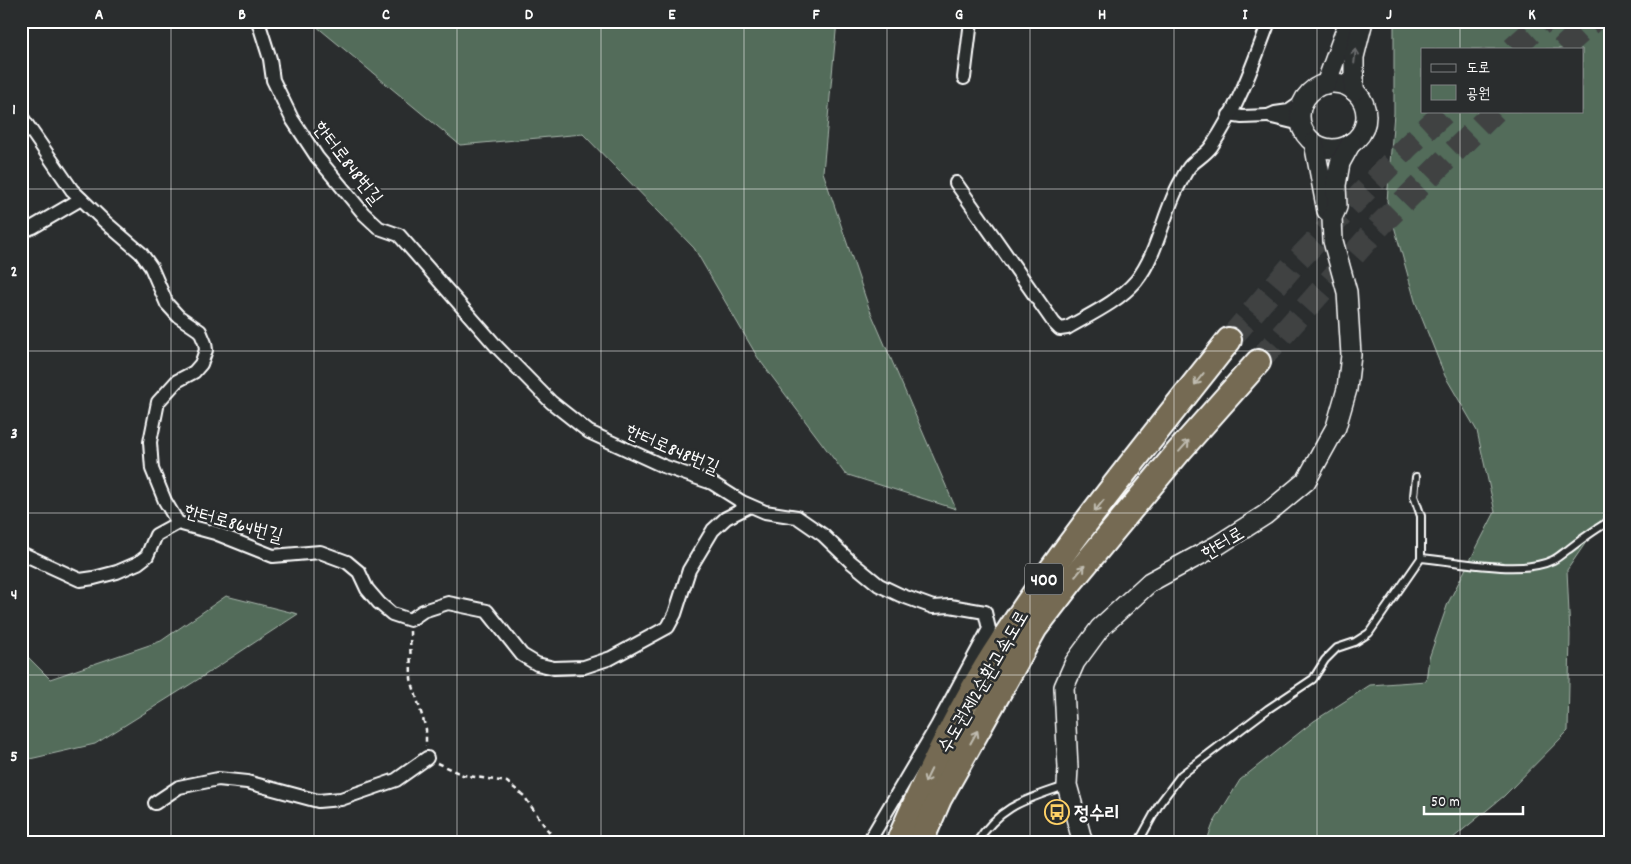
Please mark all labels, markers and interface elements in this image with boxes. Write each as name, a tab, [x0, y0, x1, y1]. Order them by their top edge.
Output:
text: A	[95, 4, 104, 27]
text: B	[238, 4, 246, 27]
text: C	[382, 4, 390, 27]
text: D	[525, 4, 534, 27]
text: E	[668, 4, 676, 27]
text: F	[812, 4, 820, 27]
text: G	[955, 4, 963, 27]
text: H	[1098, 4, 1106, 27]
text: I	[1243, 4, 1249, 27]
text: J	[1386, 4, 1392, 27]
text: K	[1528, 4, 1536, 27]
one-way arrow	[1350, 48, 1360, 64]
legend	[1421, 48, 1584, 112]
text: 도로	[1466, 58, 1490, 80]
text: 공원	[1466, 84, 1490, 106]
text: 1	[12, 99, 16, 122]
street label: 한터로848번길	[305, 117, 388, 212]
text: 2	[11, 261, 18, 284]
one-way arrow	[1194, 372, 1205, 385]
street label: 한터로848번길	[621, 419, 723, 483]
text: 3	[10, 423, 18, 446]
one-way arrow	[1178, 440, 1190, 453]
street label: 한터로864번길	[181, 499, 285, 552]
one-way arrow	[1093, 500, 1104, 513]
street label: 한터로	[1197, 522, 1250, 568]
road number: 400	[1025, 564, 1063, 594]
one-way arrow	[1074, 565, 1085, 578]
text: 4	[11, 584, 17, 607]
street label: 수도권제2순환고속도로	[933, 606, 1037, 759]
one-way arrow	[969, 730, 979, 744]
text: 5	[10, 746, 18, 769]
one-way arrow	[923, 768, 932, 783]
scale bar	[1424, 784, 1522, 816]
text: 50 m	[1431, 792, 1460, 814]
bus stop icon: 정수리	[1044, 799, 1070, 825]
place label: 정수리	[1074, 802, 1120, 829]

